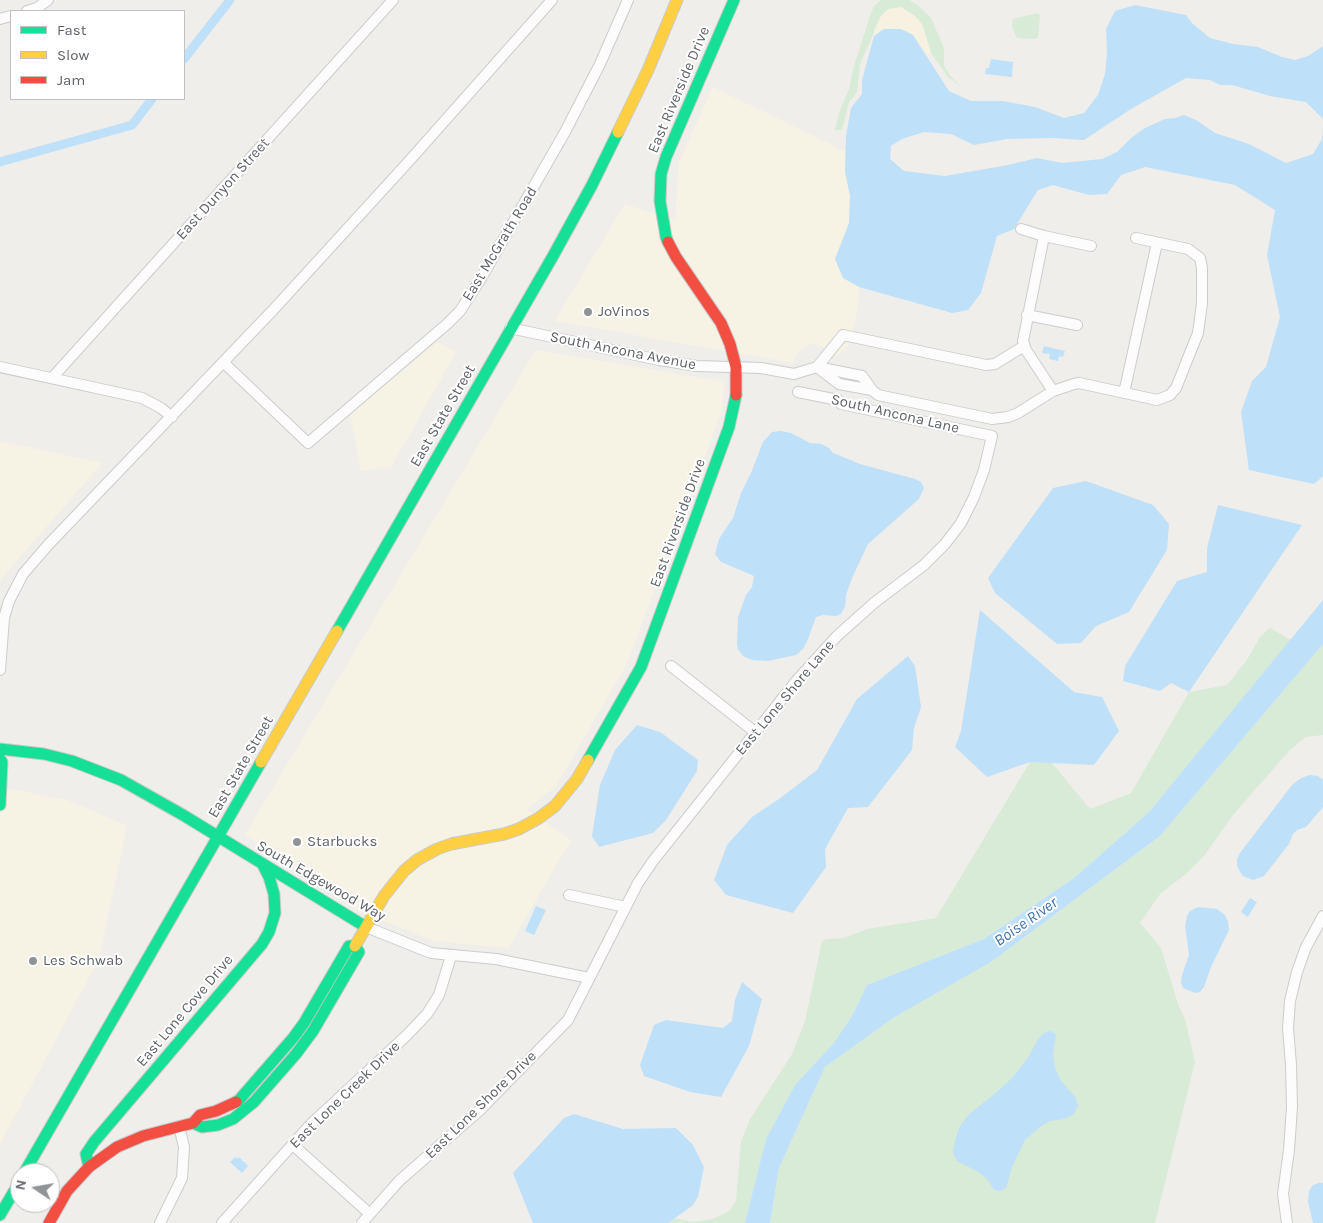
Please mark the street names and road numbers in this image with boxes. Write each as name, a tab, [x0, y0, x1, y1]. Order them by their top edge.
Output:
street label: East Riverside Drive	[644, 24, 714, 156]
street label: East Dunyon Street	[173, 134, 273, 244]
street label: East McGrath Road	[459, 184, 541, 304]
street label: South Ancona Avenue	[548, 328, 698, 374]
street label: East State Street	[407, 362, 479, 470]
street label: South Ancona Lane	[829, 390, 961, 438]
street label: East Riverside Drive	[646, 456, 710, 590]
street label: East Lone Shore Lane	[732, 637, 838, 759]
street label: East State Street	[205, 713, 277, 821]
street label: South Edgewood Way	[253, 837, 389, 925]
street label: East Lone Cove Drive	[133, 951, 237, 1071]
street label: East Lone Creek Drive	[286, 1038, 404, 1152]
street label: East Lone Shore Drive	[422, 1047, 540, 1163]

